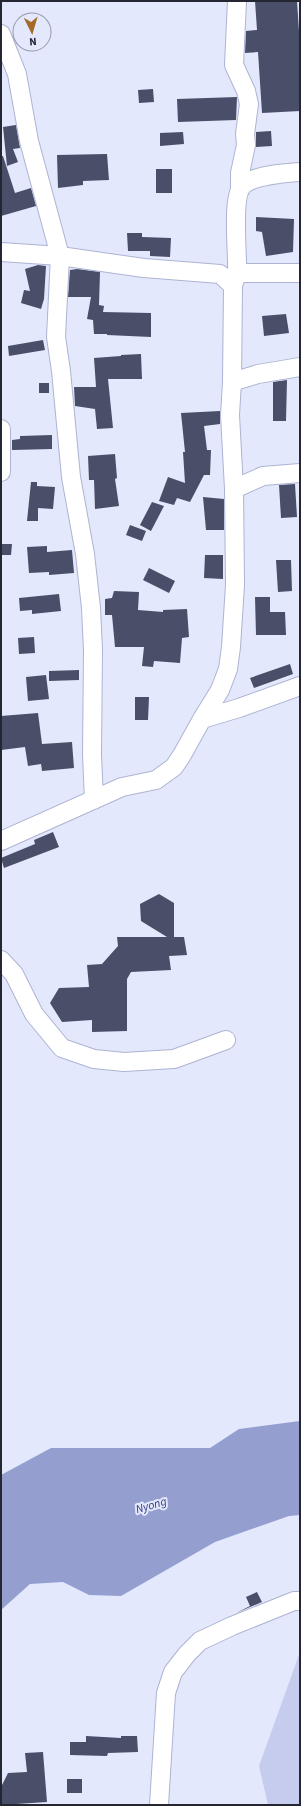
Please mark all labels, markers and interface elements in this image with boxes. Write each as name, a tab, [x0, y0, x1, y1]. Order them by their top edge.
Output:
north arrow	[12, 12, 52, 52]
text: N	[29, 34, 37, 49]
water label: Nyong	[134, 1493, 169, 1518]

